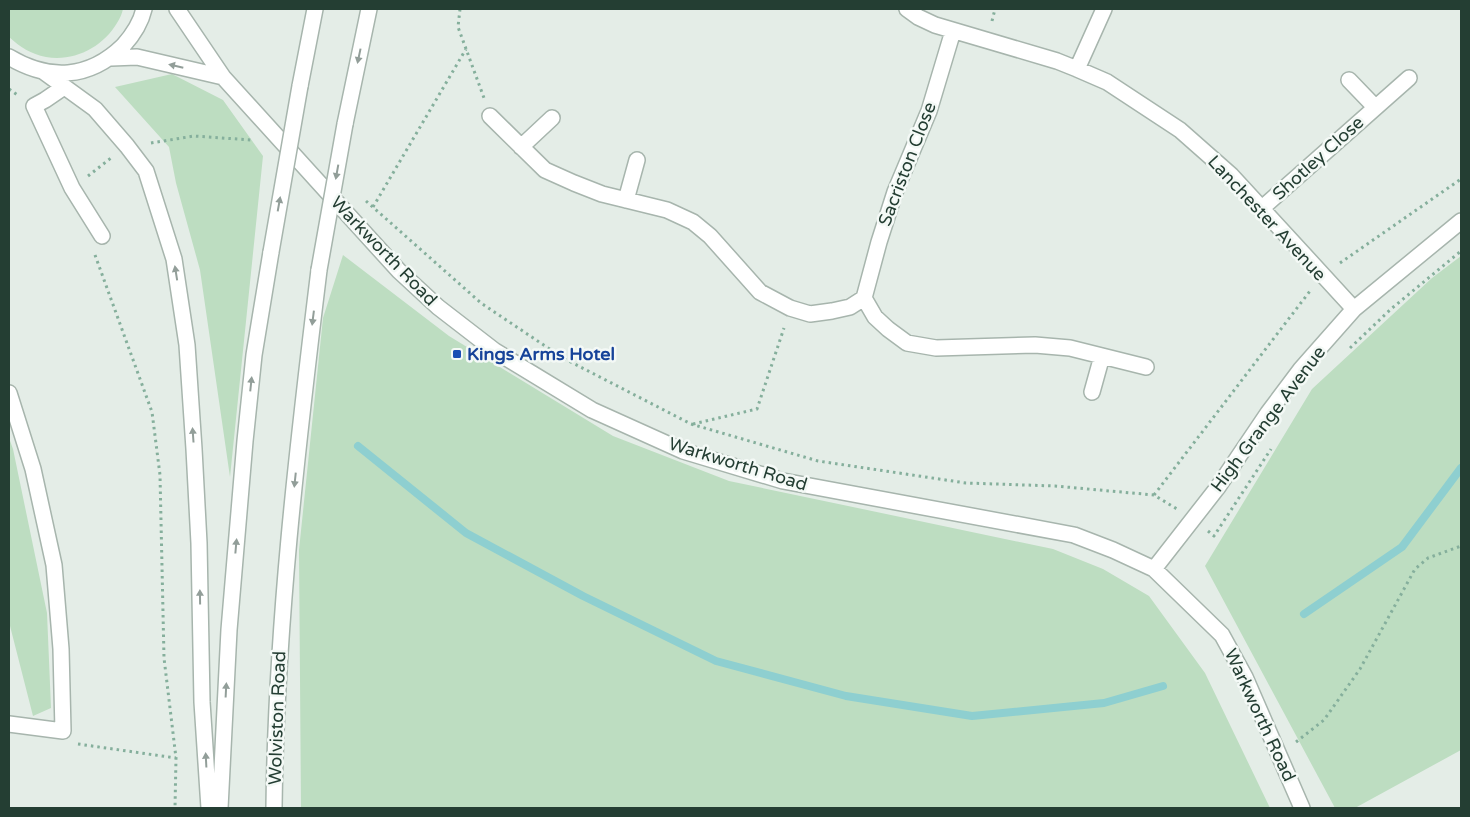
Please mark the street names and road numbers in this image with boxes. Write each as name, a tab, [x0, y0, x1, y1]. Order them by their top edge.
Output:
street label: Sacriston Close	[873, 99, 941, 229]
street label: Shotley Close	[1268, 111, 1368, 205]
street label: Lanchester Avenue	[1203, 151, 1331, 285]
street label: Warkworth Road	[326, 192, 442, 310]
street label: High Grange Avenue	[1206, 342, 1330, 496]
street label: Warkworth Road	[666, 432, 810, 496]
street label: Warkworth Road	[1220, 645, 1300, 785]
street label: Wolviston Road	[264, 651, 290, 785]

